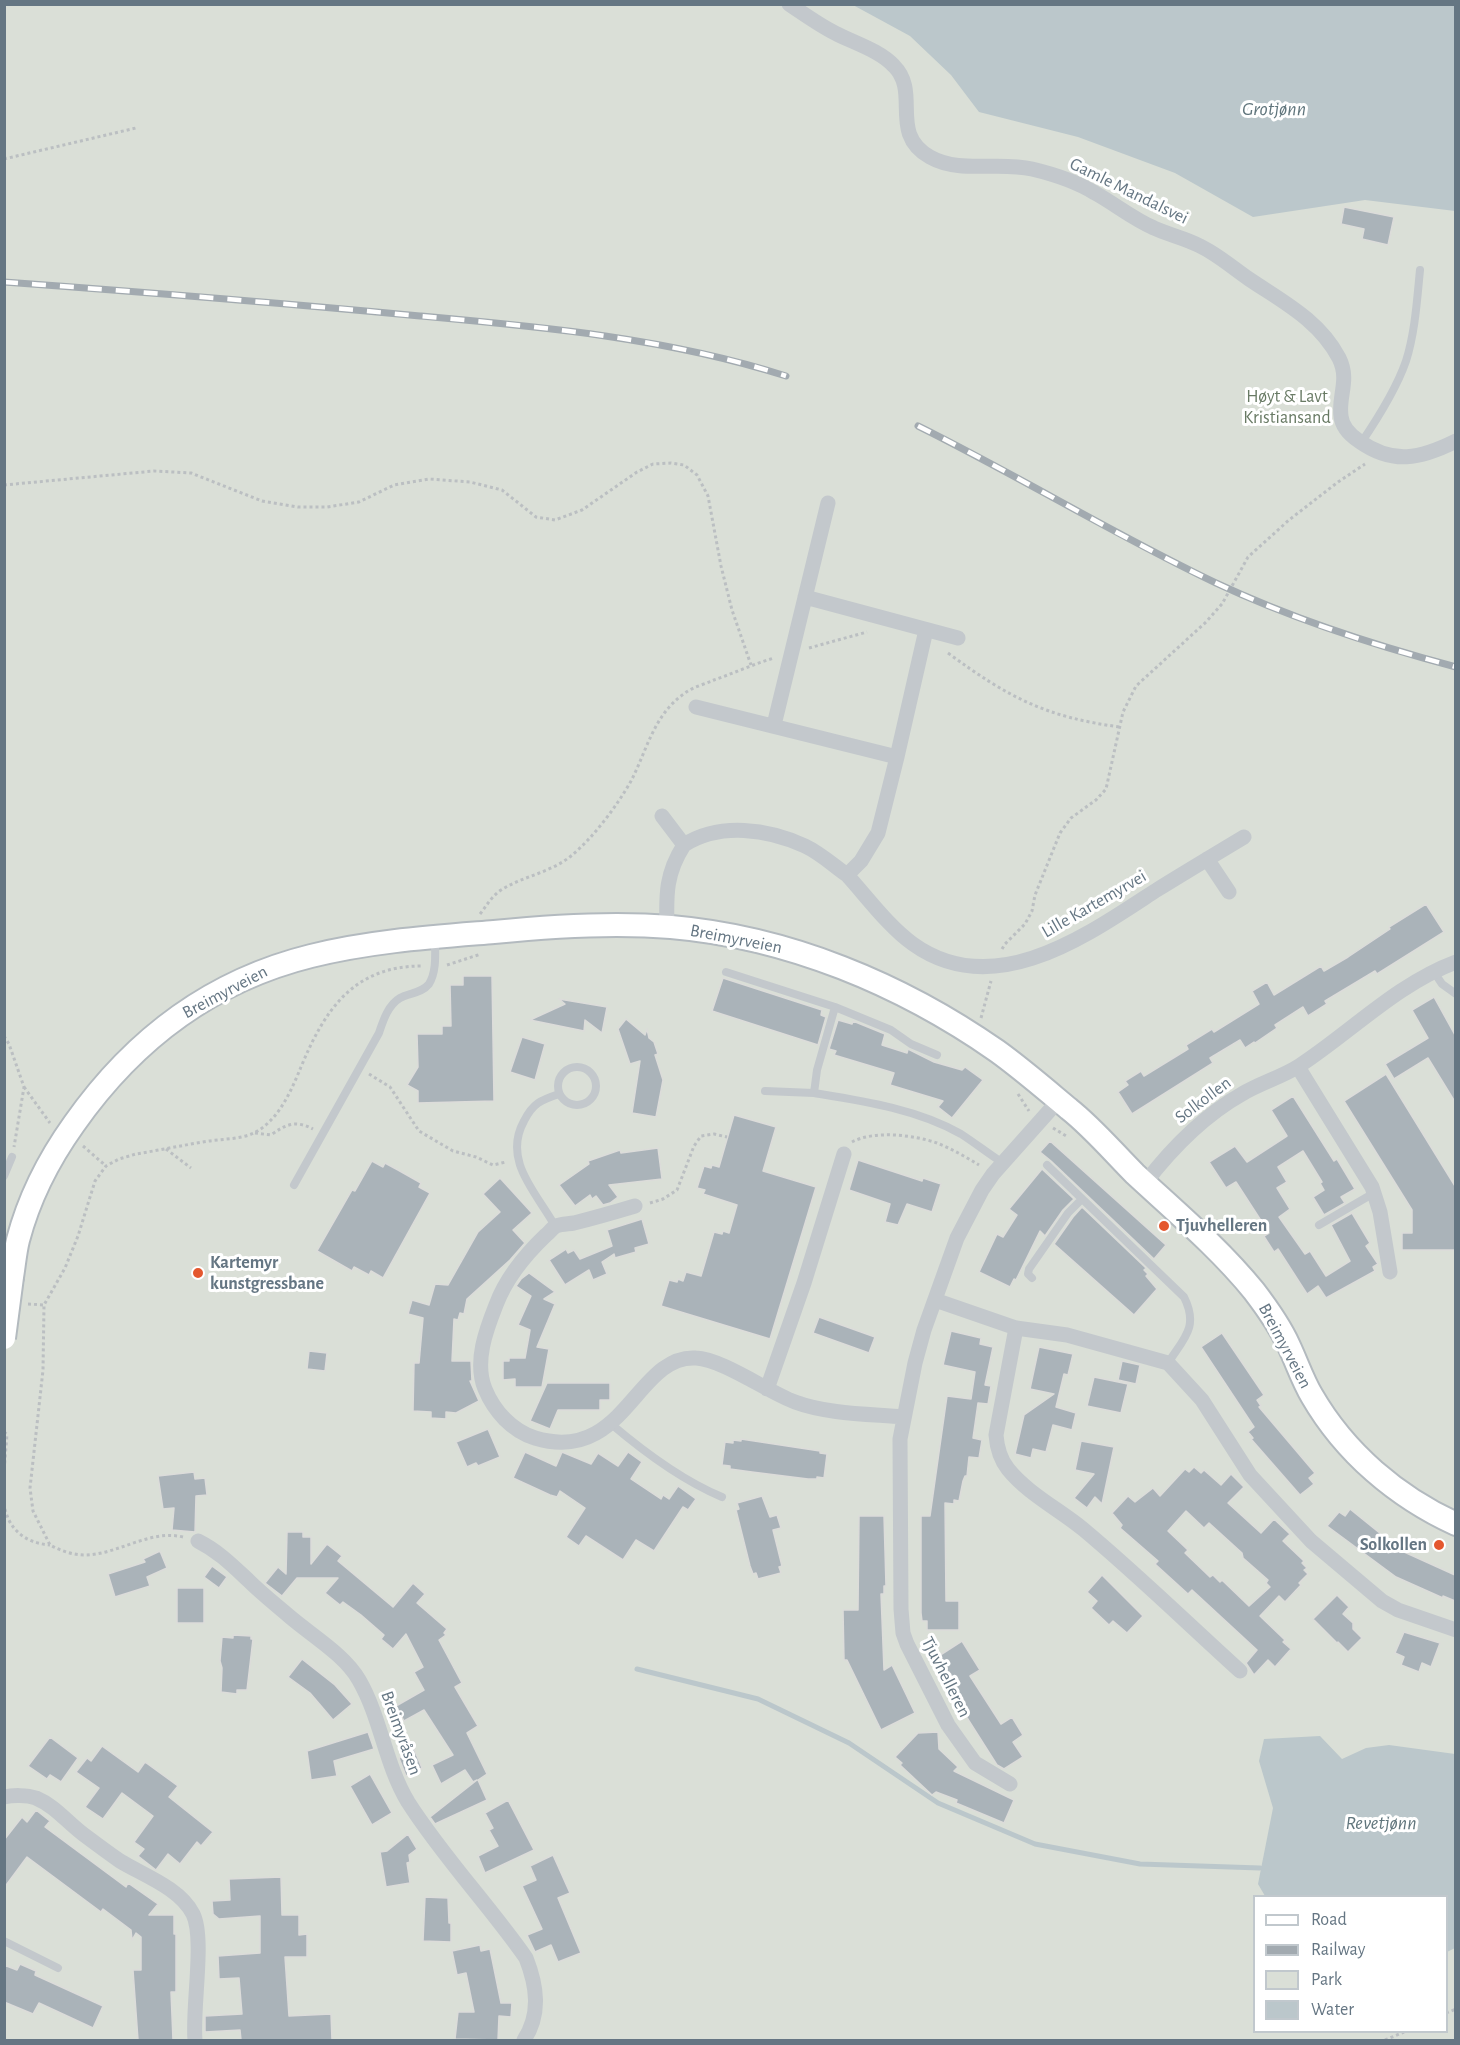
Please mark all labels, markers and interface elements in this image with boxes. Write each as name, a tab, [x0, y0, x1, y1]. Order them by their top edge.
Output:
water label: Grotjønn	[1242, 97, 1306, 121]
street label: Gamle Mandalsvei	[1066, 153, 1192, 229]
park label: Høyt & Lavt Kristiansand	[1243, 386, 1331, 428]
street label: Lille Kartemyrvei	[1038, 865, 1150, 943]
street label: Breimyrveien	[688, 919, 784, 959]
street label: Breimyrveien	[179, 961, 271, 1023]
street label: Solkollen	[1171, 1072, 1235, 1128]
place label: Tjuvhelleren	[1176, 1215, 1267, 1237]
marker: Tjuvhelleren	[1157, 1219, 1171, 1233]
place label: Kartemyr kunstgressbane	[210, 1252, 324, 1294]
marker: Kartemyr kunstgressbane	[191, 1266, 205, 1280]
street label: Breimyrveien	[1254, 1300, 1316, 1392]
place label: Solkollen	[1360, 1534, 1427, 1556]
marker: Solkollen	[1432, 1538, 1446, 1552]
street label: Tjuvhelleren	[916, 1633, 976, 1721]
street label: Breimyråsen	[376, 1688, 426, 1778]
water label: Revetjønn	[1345, 1811, 1417, 1835]
legend	[1253, 1895, 1448, 2033]
text: Road	[1311, 1911, 1347, 1929]
text: Railway	[1311, 1941, 1365, 1959]
text: Park	[1311, 1971, 1342, 1989]
text: Water	[1311, 2001, 1354, 2019]

